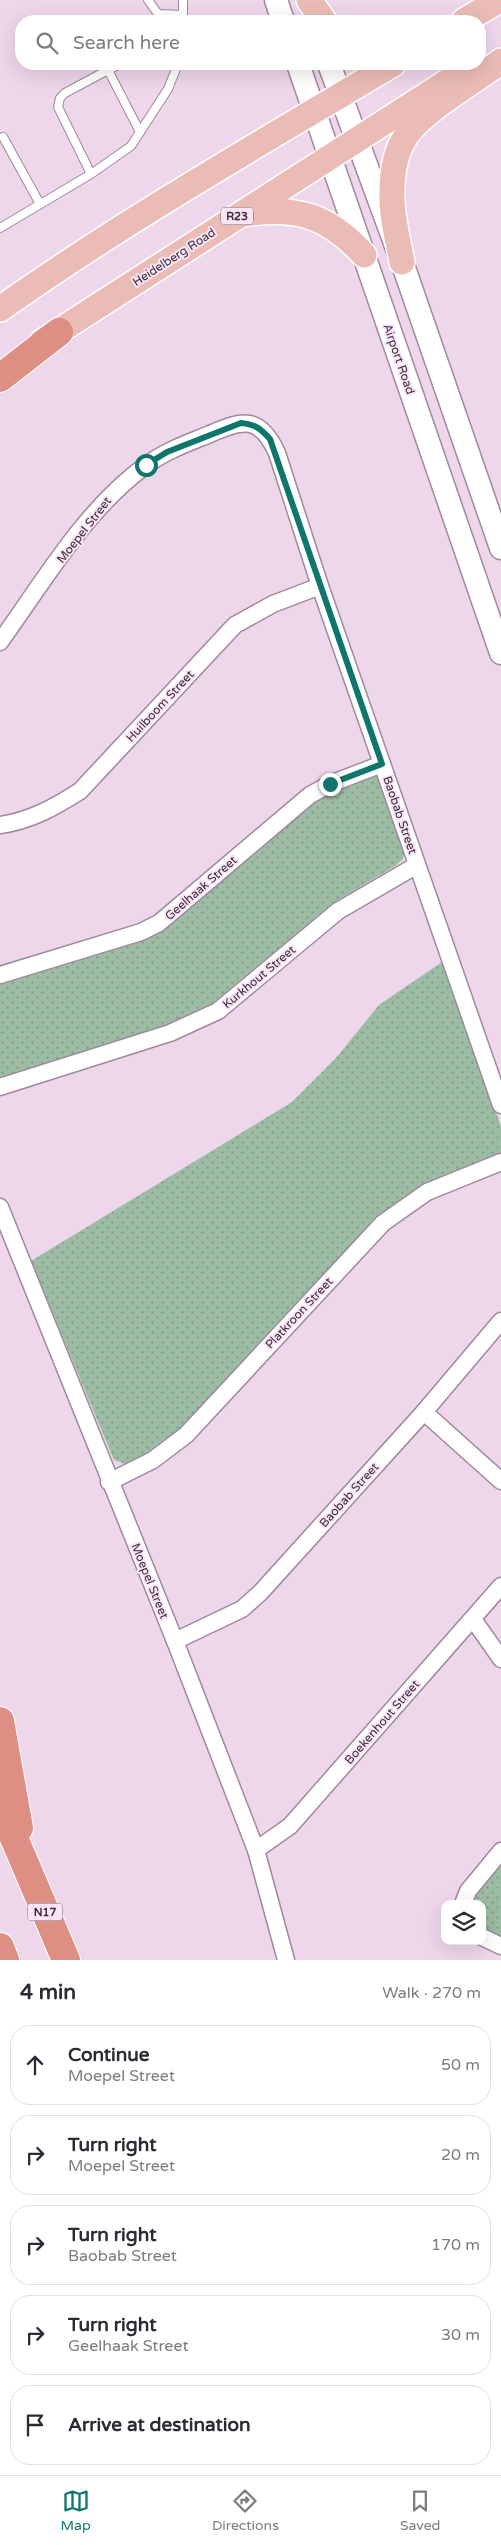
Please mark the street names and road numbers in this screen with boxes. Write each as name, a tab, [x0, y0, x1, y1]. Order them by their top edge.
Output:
road number: R23	[221, 208, 253, 225]
street label: Heidelberg Road	[130, 225, 218, 289]
street label: Airport Road	[380, 322, 418, 396]
street label: Moepel Street	[54, 494, 114, 566]
street label: Huilboom Street	[123, 667, 197, 745]
street label: Baobab Street	[380, 774, 420, 856]
street label: Geelhaak Street	[162, 853, 240, 923]
street label: Kurkhout Street	[220, 942, 298, 1011]
street label: Platkroon Street	[262, 1274, 336, 1352]
street label: Baobab Street	[316, 1460, 382, 1530]
street label: Moepel Street	[128, 1541, 172, 1621]
street label: Boekenhout Street	[342, 1677, 423, 1767]
road number: N17	[28, 1904, 62, 1920]

